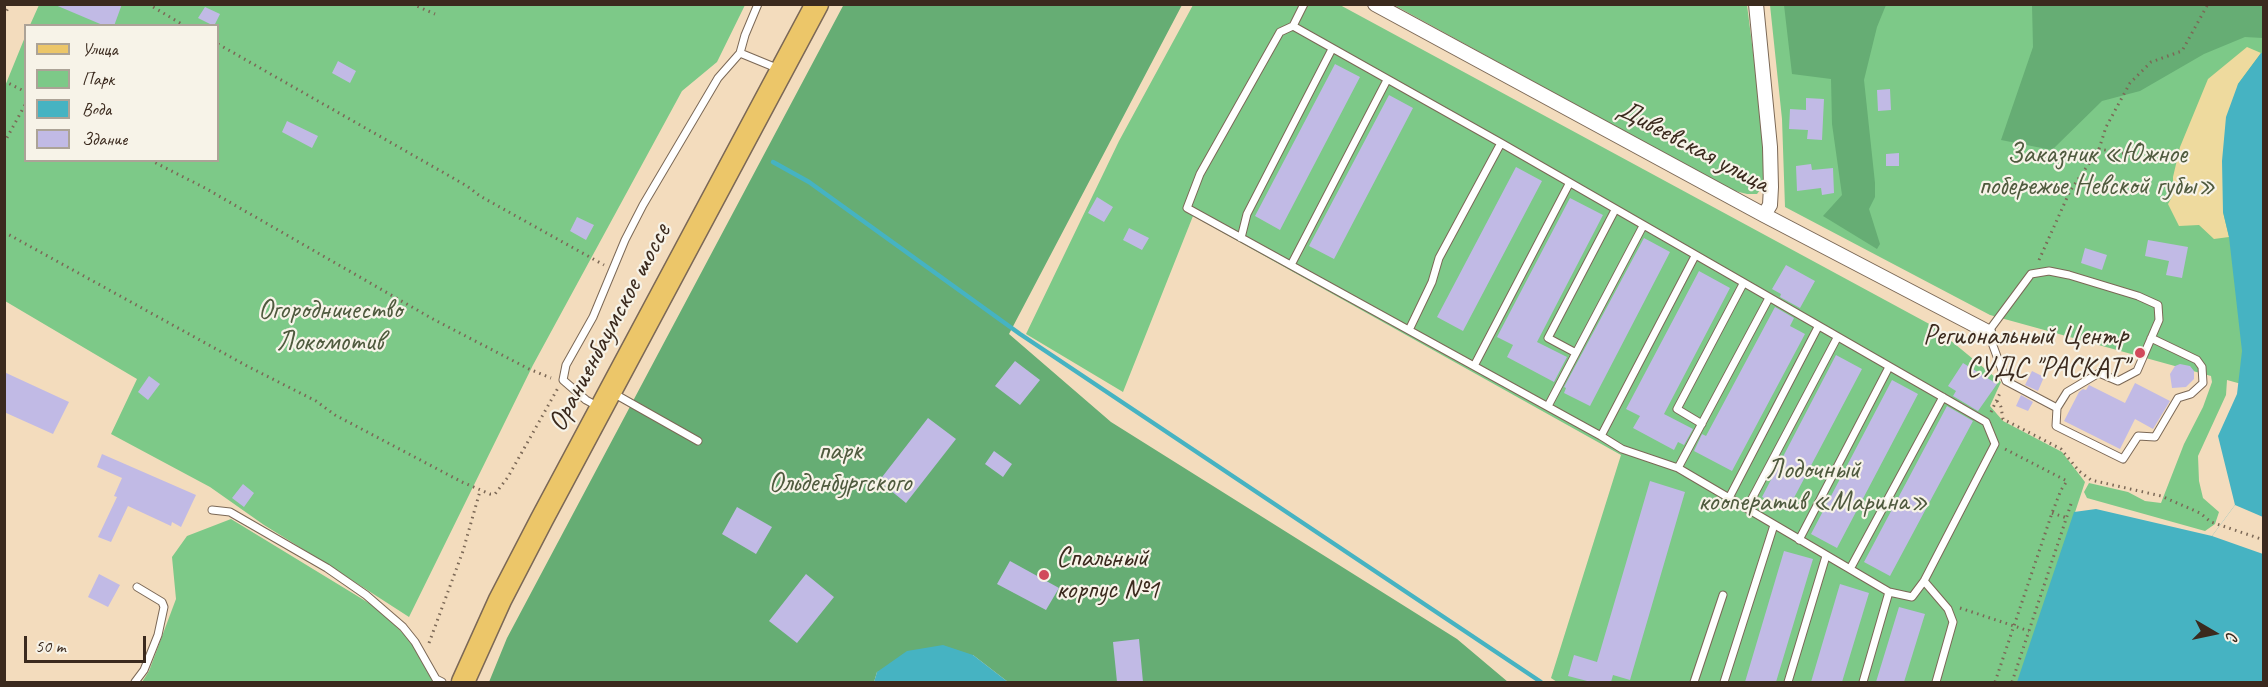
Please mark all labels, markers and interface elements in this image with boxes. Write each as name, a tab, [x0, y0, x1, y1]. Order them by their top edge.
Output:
legend	[24, 24, 219, 162]
text: Улица	[82, 38, 118, 60]
text: Парк	[82, 68, 114, 90]
street label: Дивеевская улица	[1611, 93, 1775, 201]
text: Вода	[82, 98, 111, 120]
text: Здание	[82, 128, 127, 150]
park label: Заказник «Южное побережье Невской губы»	[1978, 138, 2216, 204]
street label: Ораниенбаумское шоссе	[541, 218, 679, 438]
park label: Огородничество Локомотив	[258, 294, 402, 360]
place label: Региональный Центр СУДС "РАСКАТ"	[1923, 320, 2128, 386]
marker: Региональный Центр СУДС "РАСКАТ"	[2133, 346, 2147, 360]
park label: парк Ольденбургского	[769, 435, 911, 501]
park label: Лодочный кооператив «Марина»	[1698, 454, 1928, 520]
place label: Спальный корпус №1	[1056, 542, 1159, 608]
marker: Спальный корпус №1	[1037, 568, 1051, 582]
north arrow	[2184, 603, 2244, 663]
scale bar	[27, 624, 148, 662]
text: С	[2221, 630, 2242, 641]
text: 50 m	[35, 635, 66, 657]

